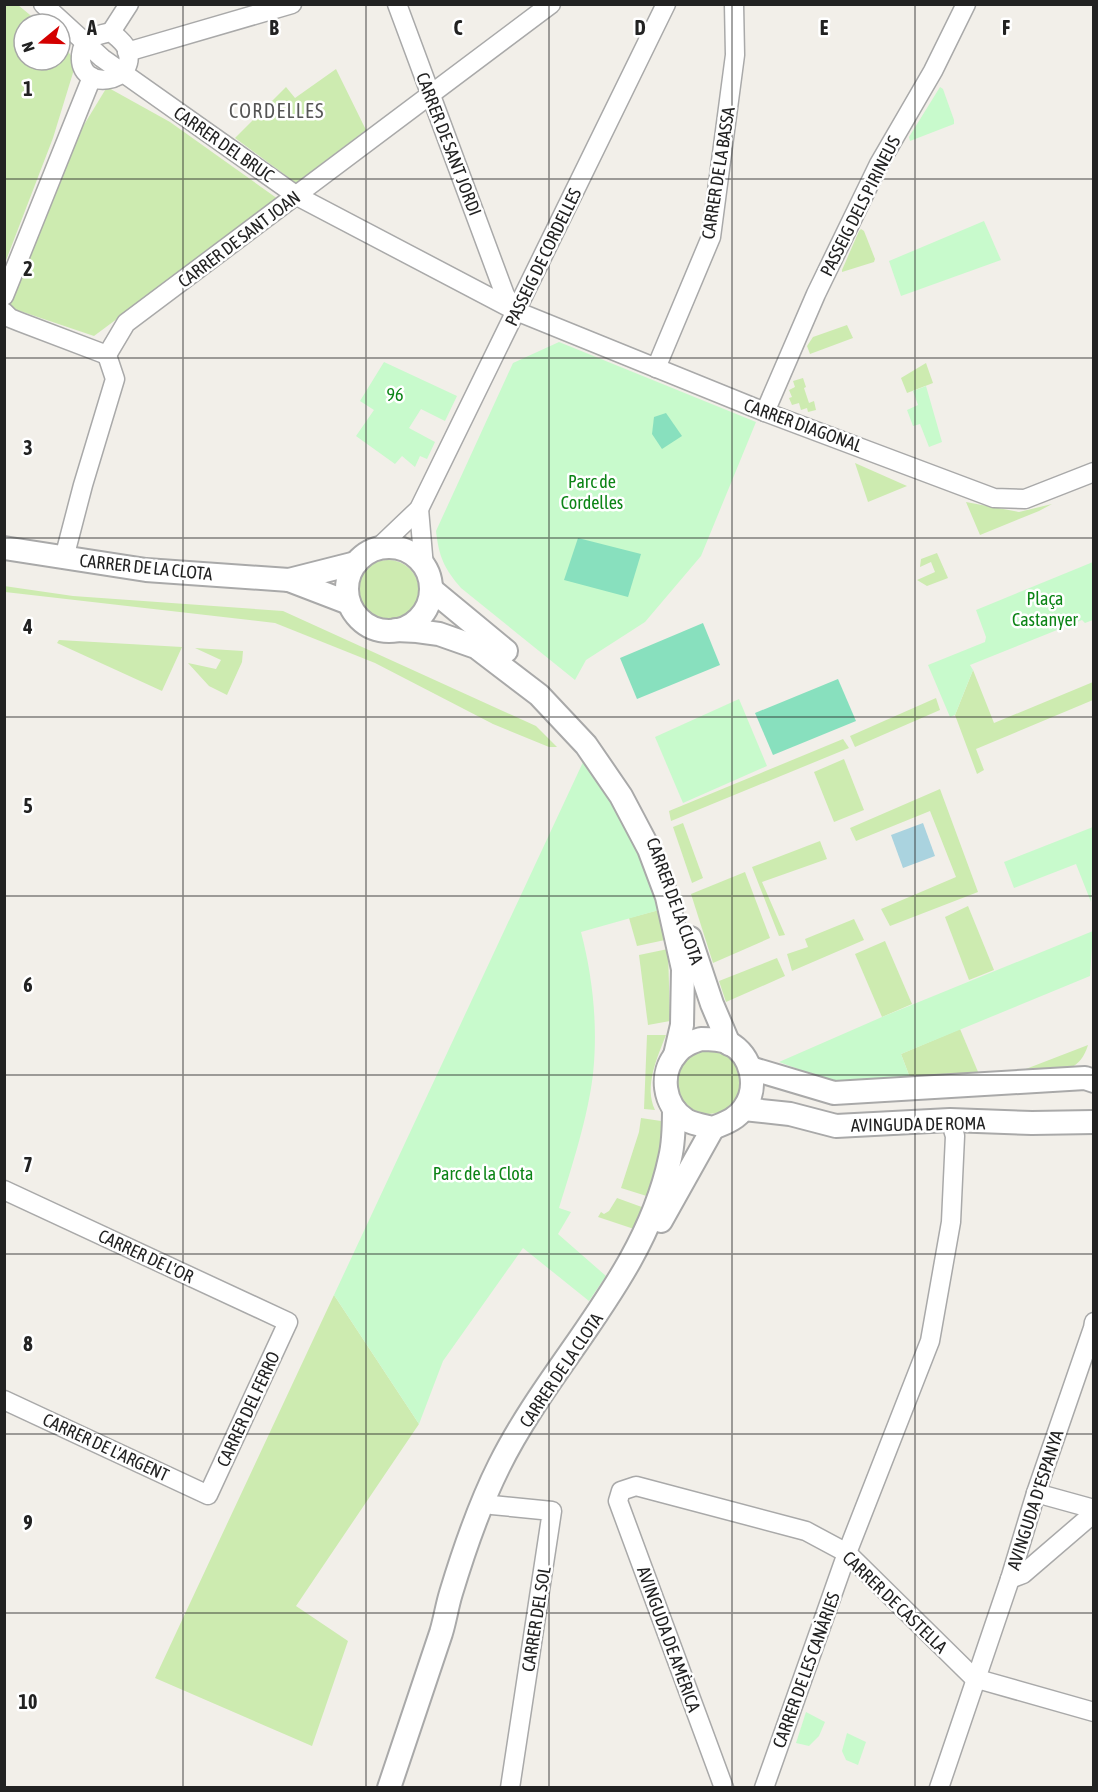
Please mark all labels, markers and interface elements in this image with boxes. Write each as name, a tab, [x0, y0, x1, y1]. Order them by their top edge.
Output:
north arrow	[12, 12, 72, 72]
text: A	[86, 16, 97, 39]
text: B	[269, 16, 279, 39]
text: C	[454, 16, 463, 39]
text: D	[634, 16, 646, 39]
text: E	[820, 16, 829, 39]
text: F	[1002, 16, 1010, 39]
text: N	[18, 39, 38, 54]
street label: CARRER DE SANT JORDI	[412, 69, 486, 219]
text: 1	[23, 77, 33, 100]
district label: CORDELLES	[229, 99, 325, 122]
street label: CARRER DEL BRUC	[170, 102, 278, 186]
street label: CARRER DE LA BASSA	[697, 105, 739, 241]
street label: PASSEIG DELS PIRINEUS	[816, 132, 905, 280]
street label: PASSEIG DE CORDELLES	[501, 184, 586, 329]
street label: CARRER DE SANT JOAN	[174, 186, 304, 292]
text: 2	[23, 257, 33, 280]
park label: 96	[387, 384, 403, 405]
street label: CARRER DIAGONAL	[741, 394, 865, 456]
text: 3	[23, 436, 33, 459]
park label: Parc de Cordelles	[561, 471, 623, 513]
street label: CARRER DE LA CLOTA	[79, 550, 214, 584]
park label: Plaça Castanyer	[1012, 588, 1079, 630]
text: 4	[22, 615, 33, 638]
text: 5	[23, 794, 33, 817]
street label: CARRER DE LA CLOTA	[642, 835, 708, 967]
text: 6	[23, 973, 33, 996]
street label: AVINGUDA DE ROMA	[851, 1112, 986, 1136]
text: 7	[23, 1153, 33, 1176]
park label: Parc de la Clota	[433, 1163, 533, 1184]
street label: CARRER DE L'OR	[95, 1225, 197, 1287]
street label: CARRER DE LA CLOTA	[515, 1309, 607, 1431]
text: 8	[23, 1332, 33, 1355]
street label: CARRER DEL FERRO	[212, 1348, 284, 1470]
street label: CARRER DE L'ARGENT	[40, 1409, 172, 1485]
street label: AVINGUDA D'ESPANYA	[1002, 1427, 1068, 1573]
text: 9	[23, 1511, 33, 1534]
street label: CARRER DE CASTELLA	[838, 1547, 952, 1657]
street label: AVINGUDA DE AMÈRICA	[633, 1563, 705, 1715]
street label: CARRER DEL SOL	[517, 1565, 555, 1673]
street label: CARRER DE LES CANÀRIES	[768, 1589, 844, 1751]
text: 10	[19, 1690, 37, 1713]

